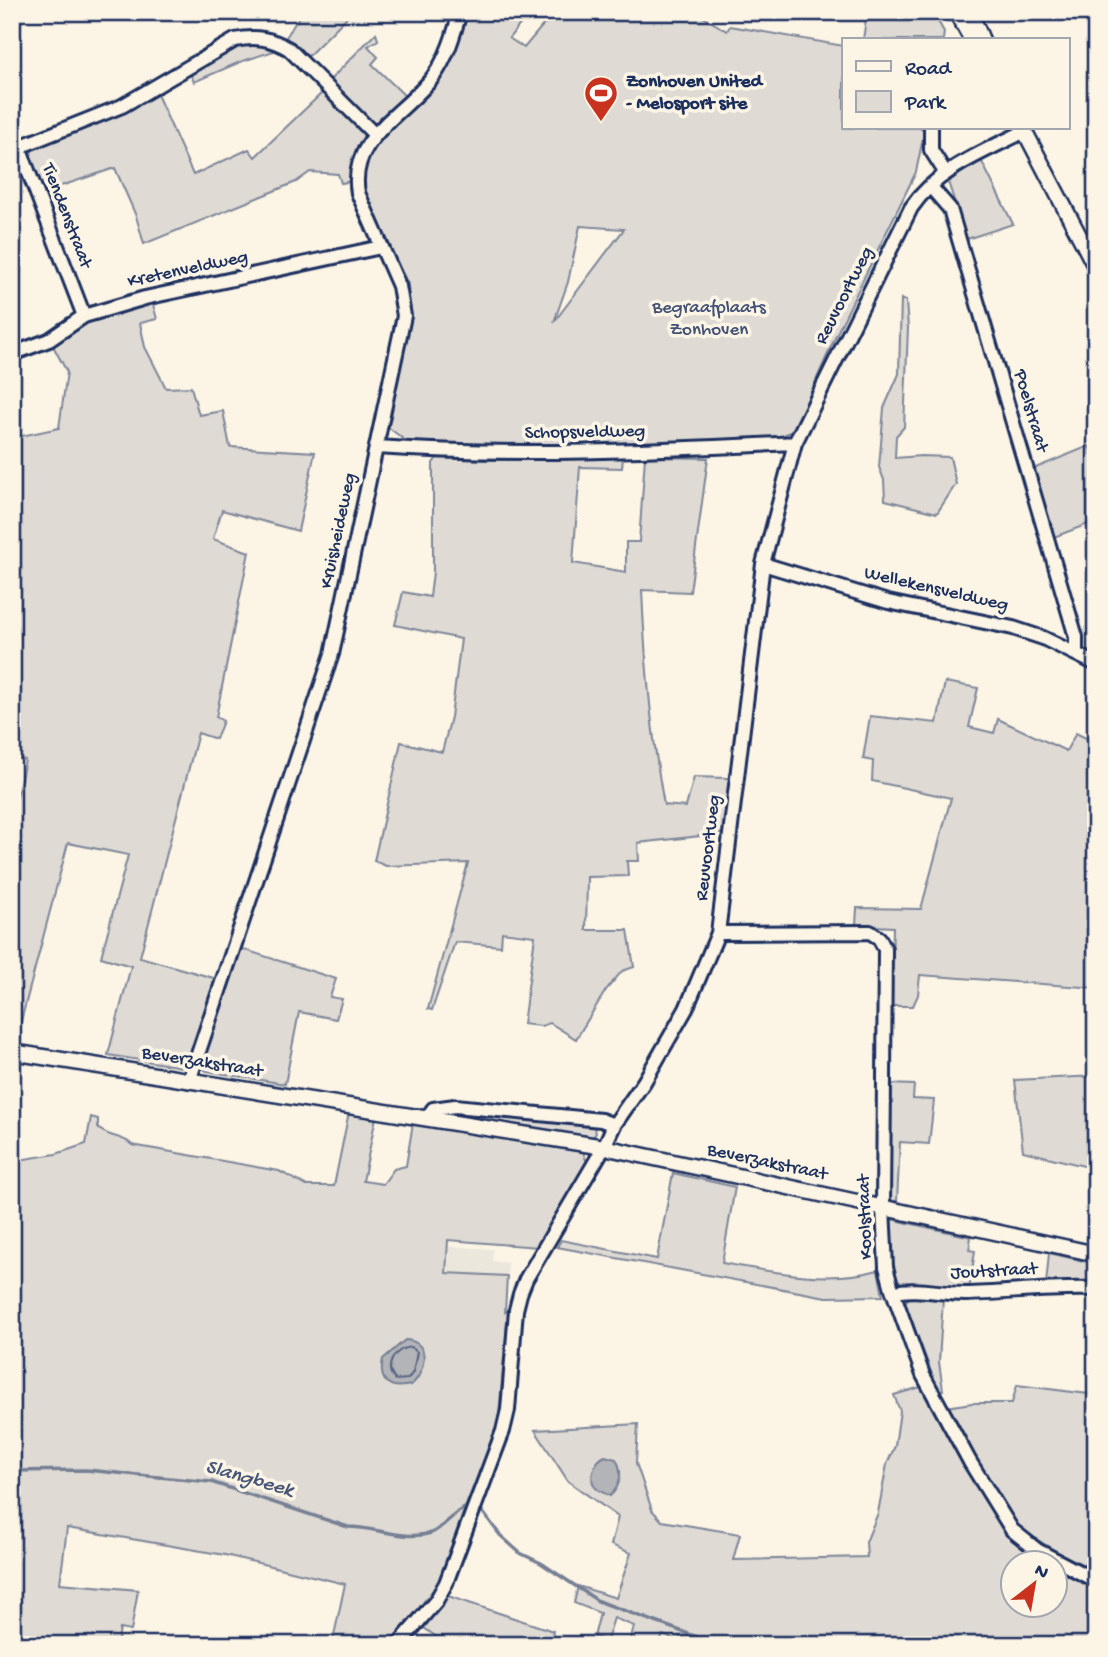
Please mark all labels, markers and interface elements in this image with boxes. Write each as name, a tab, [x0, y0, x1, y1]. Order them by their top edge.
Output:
legend	[842, 38, 1070, 130]
text: Road	[905, 58, 953, 83]
place label: Zonhoven United - Melosport site	[626, 71, 764, 116]
sports icon: Zonhoven United - Melosport site	[582, 74, 620, 123]
text: Park	[904, 92, 948, 117]
street label: Tiendenstraat	[35, 159, 97, 274]
street label: Reuvoortweg	[811, 243, 880, 349]
street label: Kretenveldweg	[126, 246, 250, 294]
park label: Begraafplaats Zonhoven	[651, 297, 767, 342]
street label: Poelstraat	[1007, 366, 1053, 457]
street label: Schopsveldweg	[525, 420, 646, 446]
street label: Kruisheideweg	[316, 471, 363, 591]
street label: Wellekensveldweg	[862, 562, 1011, 618]
street label: Reuvoortweg	[691, 794, 727, 902]
street label: Beverzakstraat	[139, 1042, 266, 1084]
street label: Beverzakstraat	[704, 1139, 831, 1187]
street label: Koolstraat	[853, 1172, 879, 1260]
street label: Joutstraat	[950, 1258, 1040, 1286]
water label: Slangbeek	[202, 1456, 298, 1505]
north arrow	[1000, 1548, 1070, 1618]
text: N	[1030, 1559, 1052, 1585]

